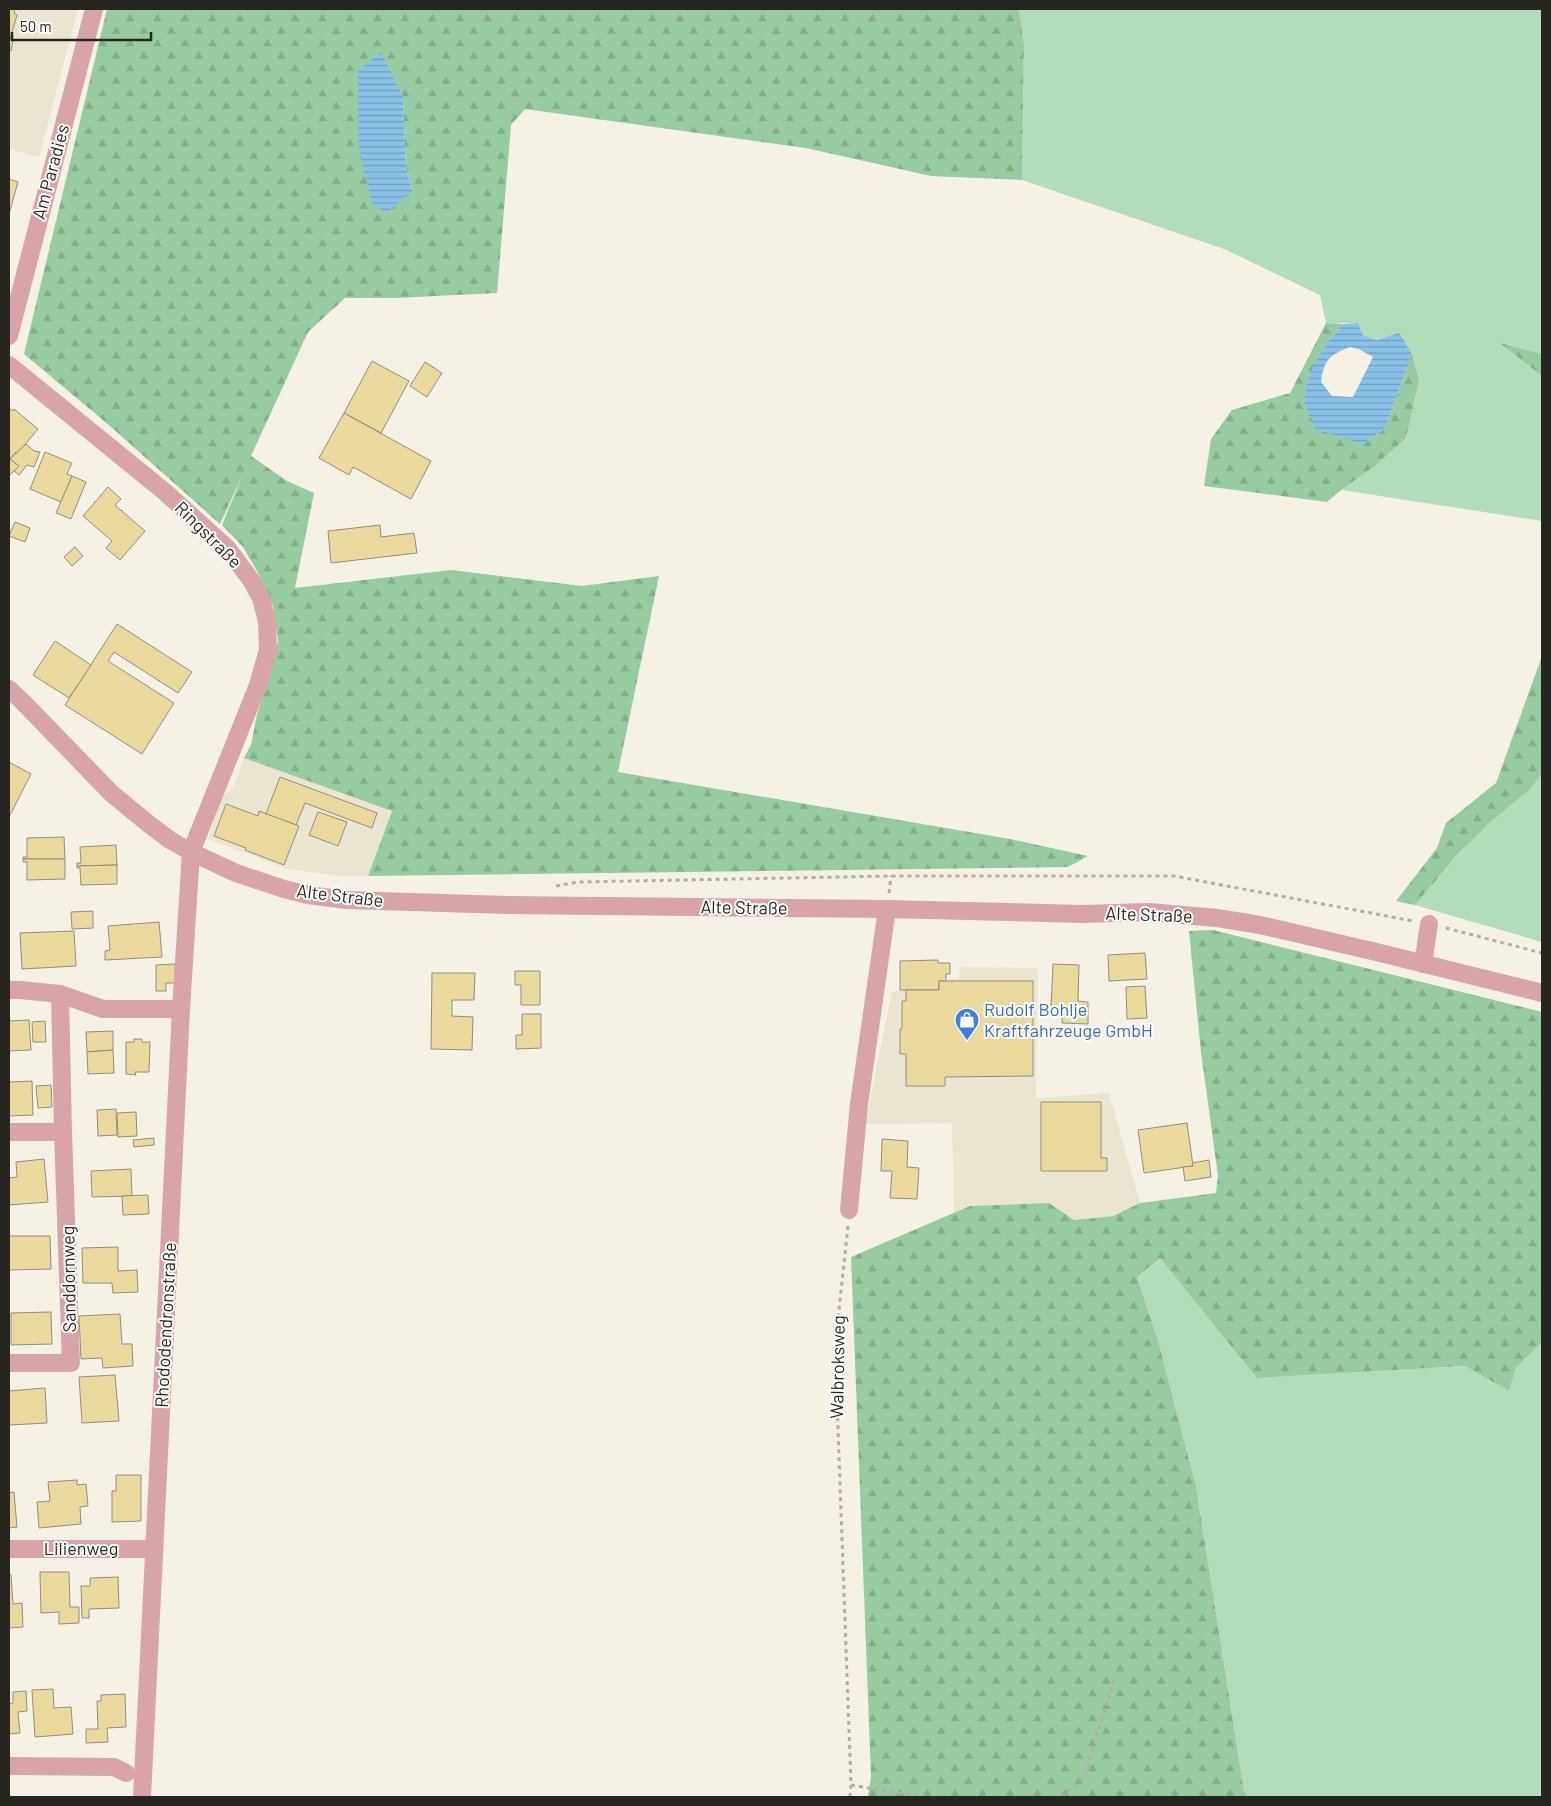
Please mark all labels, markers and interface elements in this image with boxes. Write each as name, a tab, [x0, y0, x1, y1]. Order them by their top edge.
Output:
scale bar	[12, 10, 151, 42]
text: 50 m	[20, 17, 52, 35]
street label: Am Paradies	[27, 122, 73, 222]
street label: Ringstraße	[171, 496, 247, 572]
street label: Alte Straße	[296, 879, 385, 911]
street label: Alte Straße	[700, 895, 788, 919]
street label: Alte Straße	[1105, 901, 1193, 927]
place label: Rudolf Bohlje Kraftfahrzeuge GmbH	[984, 998, 1153, 1041]
shop icon: Rudolf Bohlje Kraftfahrzeuge GmbH	[954, 1007, 980, 1041]
street label: Sanddornweg	[56, 1225, 80, 1333]
street label: Rhododendronstraße	[150, 1242, 180, 1408]
street label: Walbroksweg	[825, 1315, 849, 1419]
street label: Lilienweg	[44, 1537, 118, 1559]

